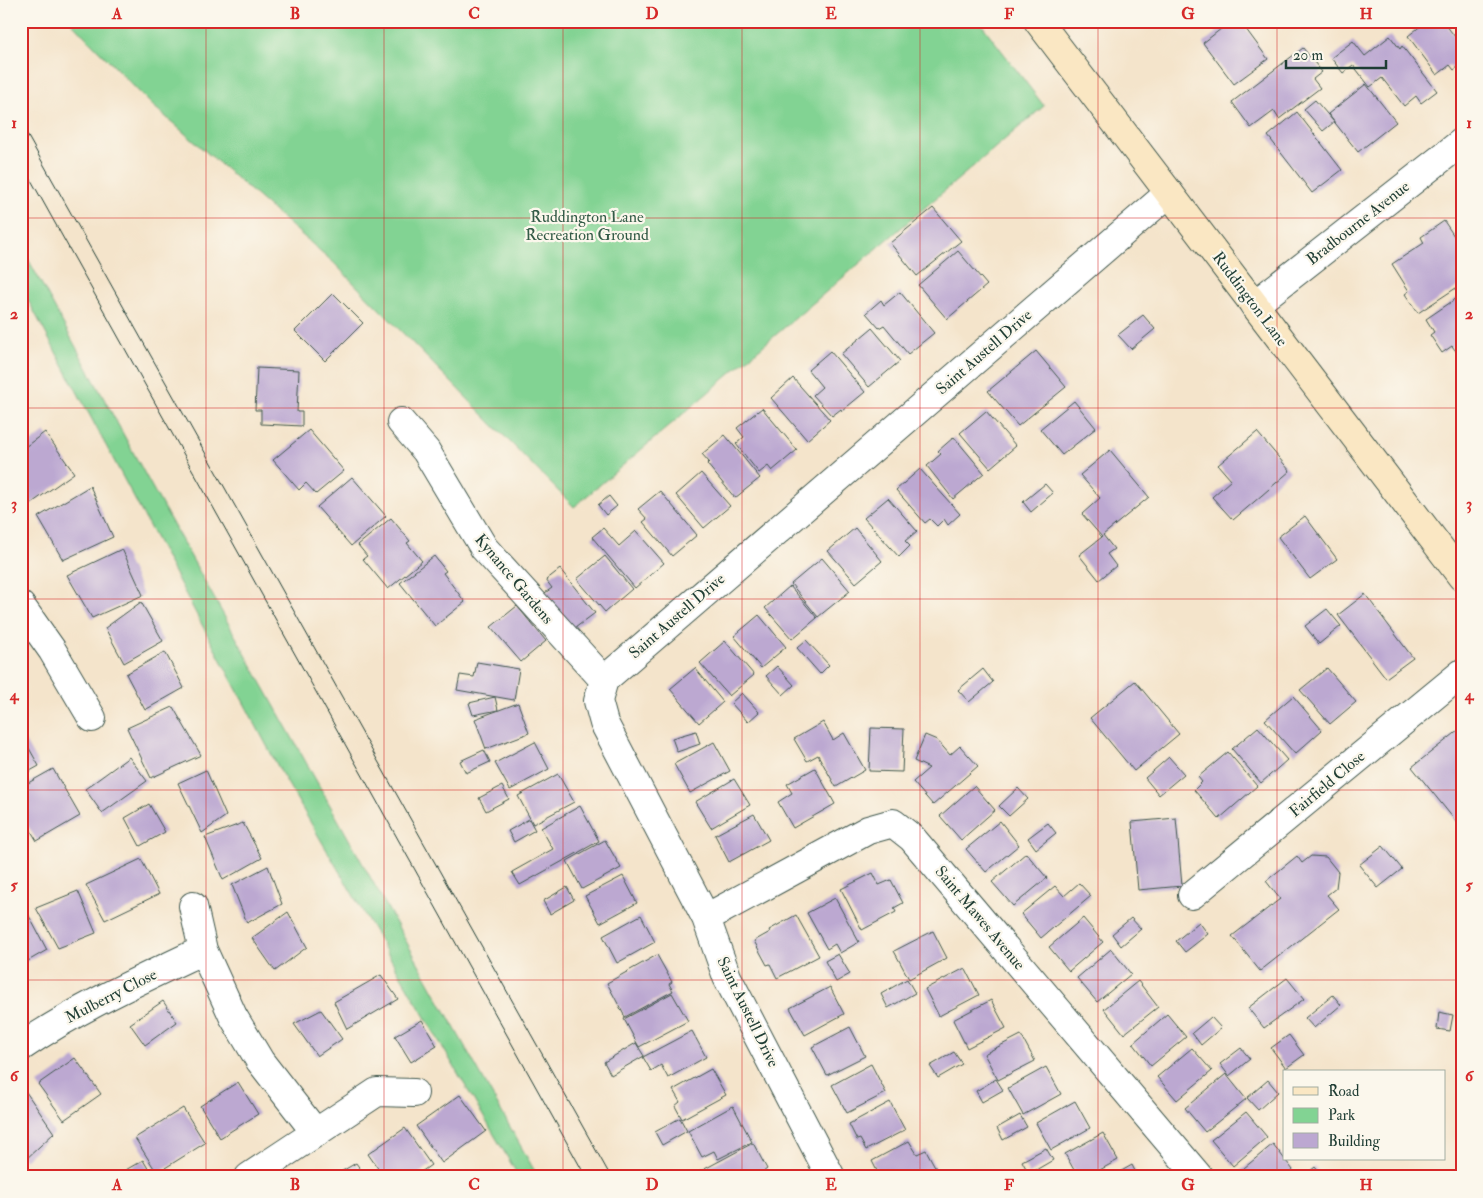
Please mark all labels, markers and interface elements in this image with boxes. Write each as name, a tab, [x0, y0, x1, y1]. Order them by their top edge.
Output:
text: A	[111, 4, 123, 24]
text: B	[290, 4, 300, 24]
text: C	[468, 4, 480, 24]
text: D	[645, 4, 659, 24]
text: E	[825, 4, 837, 24]
text: F	[1004, 4, 1014, 24]
text: G	[1181, 4, 1195, 24]
text: H	[1359, 4, 1373, 24]
scale bar	[1286, 38, 1386, 70]
text: 20 m	[1293, 46, 1323, 65]
text: 1	[11, 113, 17, 133]
text: 1	[1466, 113, 1472, 133]
street label: Bradbourne Avenue	[1303, 176, 1414, 269]
park label: Ruddington Lane Recreation Ground	[525, 207, 649, 245]
street label: Ruddington Lane	[1208, 248, 1292, 350]
text: 2	[10, 304, 18, 324]
text: 2	[1465, 304, 1473, 324]
street label: Saint Austell Drive	[932, 305, 1036, 399]
text: 3	[11, 494, 17, 514]
text: 3	[1466, 494, 1472, 514]
street label: Kynance Gardens	[471, 530, 557, 628]
street label: Saint Austell Drive	[625, 569, 729, 663]
text: 4	[9, 685, 20, 705]
text: 4	[1464, 685, 1475, 705]
street label: Fairfield Close	[1285, 746, 1369, 821]
street label: Saint Mawes Avenue	[931, 862, 1030, 974]
text: 5	[10, 875, 18, 895]
text: 5	[1465, 875, 1473, 895]
street label: Saint Austell Drive	[713, 954, 784, 1071]
street label: Mulberry Close	[62, 964, 160, 1028]
text: 6	[10, 1066, 20, 1086]
text: 6	[1465, 1066, 1475, 1086]
legend	[1283, 1070, 1446, 1160]
text: Road	[1328, 1082, 1360, 1101]
text: Park	[1328, 1106, 1355, 1125]
text: Building	[1328, 1132, 1380, 1151]
text: A	[111, 1175, 123, 1195]
text: B	[290, 1175, 300, 1195]
text: C	[468, 1175, 480, 1195]
text: D	[645, 1175, 659, 1195]
text: E	[825, 1175, 837, 1195]
text: F	[1004, 1175, 1014, 1195]
text: G	[1181, 1175, 1195, 1195]
text: H	[1359, 1175, 1373, 1195]

